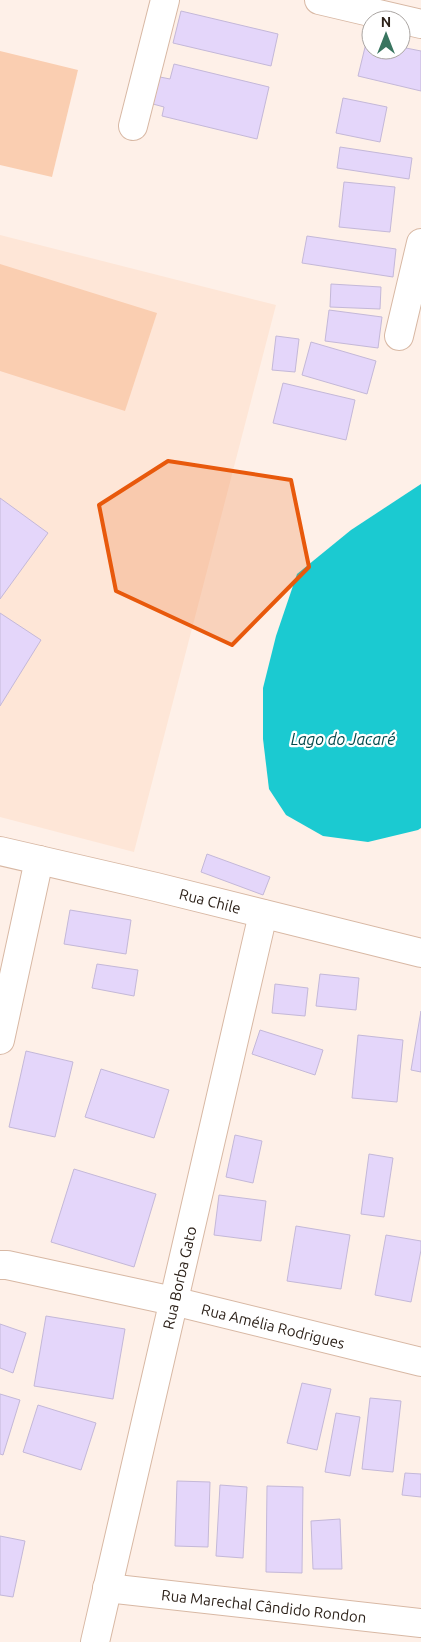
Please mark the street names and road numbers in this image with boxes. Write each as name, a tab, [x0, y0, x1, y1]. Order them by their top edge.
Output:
street label: Rua Chile	[178, 885, 243, 916]
street label: Rua Borba Gato	[159, 1224, 199, 1331]
street label: Rua Amélia Rodrigues	[200, 1300, 347, 1351]
street label: Rua Marechal Cândido Rondon	[161, 1586, 367, 1625]

